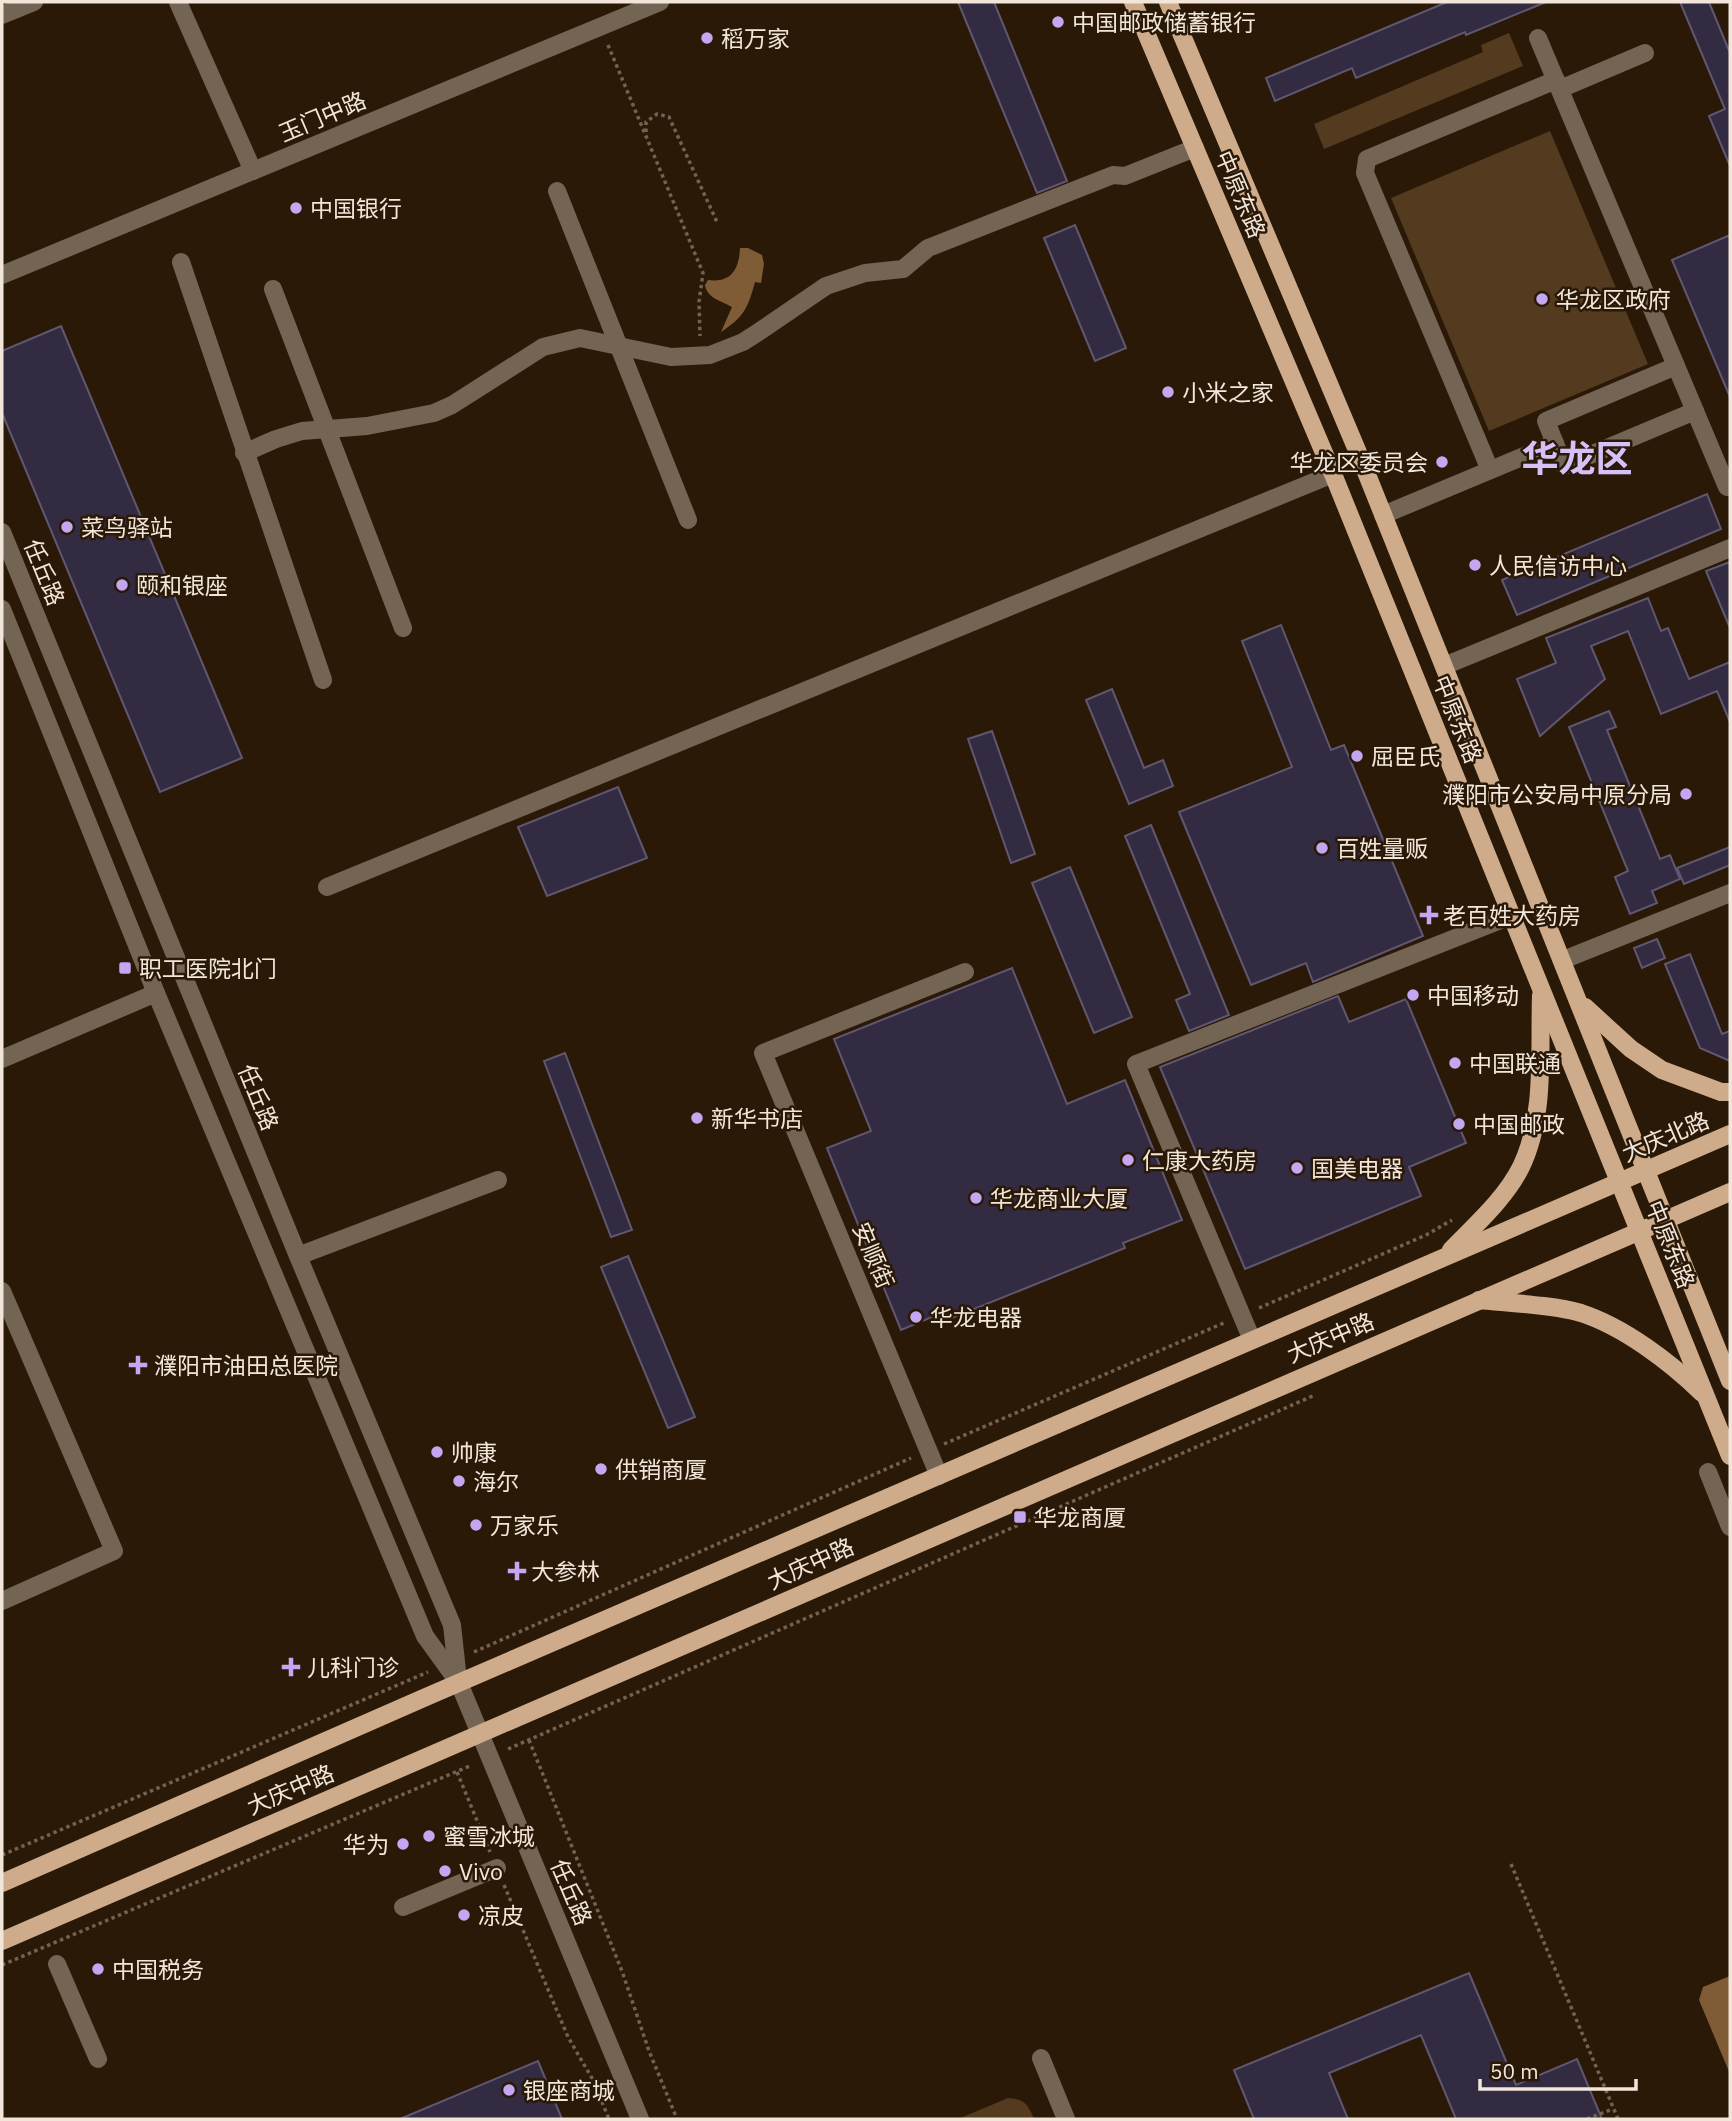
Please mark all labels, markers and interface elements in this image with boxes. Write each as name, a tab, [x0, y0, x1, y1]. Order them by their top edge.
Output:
place label: 中国邮政储蓄银行	[1072, 7, 1256, 37]
marker: 中国邮政储蓄银行	[1050, 14, 1066, 30]
place label: 稻万家	[721, 23, 790, 53]
marker: 稻万家	[699, 30, 715, 46]
street label: 玉门中路	[274, 84, 370, 148]
street label: 中原东路	[1209, 146, 1273, 242]
place label: 中国银行	[310, 193, 402, 223]
marker: 中国银行	[288, 200, 304, 216]
place label: 华龙区政府	[1556, 284, 1671, 314]
marker: 华龙区政府	[1534, 291, 1550, 307]
place label: 小米之家	[1182, 377, 1274, 407]
marker: 小米之家	[1160, 384, 1176, 400]
district label: 华龙区	[1522, 434, 1633, 482]
place label: 华龙区委员会	[1290, 447, 1428, 477]
marker: 华龙区委员会	[1434, 454, 1450, 470]
place label: 菜鸟驿站	[81, 512, 173, 542]
marker: 菜鸟驿站	[59, 519, 75, 535]
street label: 任丘路	[18, 534, 72, 610]
place label: 人民信访中心	[1489, 550, 1627, 580]
marker: 人民信访中心	[1467, 557, 1483, 573]
place label: 颐和银座	[136, 570, 228, 600]
marker: 颐和银座	[114, 577, 130, 593]
street label: 中原东路	[1427, 671, 1489, 767]
place label: 屈臣氏	[1371, 741, 1440, 771]
marker: 屈臣氏	[1349, 748, 1365, 764]
place label: 濮阳市公安局中原分局	[1442, 779, 1672, 809]
marker: 濮阳市公安局中原分局	[1678, 786, 1694, 802]
place label: 百姓量贩	[1336, 833, 1428, 863]
marker: 百姓量贩	[1314, 840, 1330, 856]
place label: 老百姓大药房	[1443, 900, 1581, 930]
marker: 老百姓大药房	[1421, 907, 1437, 923]
place label: 职工医院北门	[139, 953, 277, 983]
marker: 职工医院北门	[117, 960, 133, 976]
place label: 中国移动	[1427, 980, 1519, 1010]
marker: 中国移动	[1405, 987, 1421, 1003]
place label: 中国联通	[1469, 1048, 1561, 1078]
marker: 中国联通	[1447, 1055, 1463, 1071]
street label: 任丘路	[232, 1059, 286, 1135]
place label: 新华书店	[711, 1103, 803, 1133]
street label: 大庆北路	[1617, 1104, 1713, 1168]
place label: 中国邮政	[1473, 1109, 1565, 1139]
marker: 新华书店	[689, 1110, 705, 1126]
marker: 中国邮政	[1451, 1116, 1467, 1132]
place label: 仁康大药房	[1142, 1145, 1257, 1175]
marker: 仁康大药房	[1120, 1152, 1136, 1168]
place label: 国美电器	[1311, 1153, 1403, 1183]
marker: 国美电器	[1289, 1160, 1305, 1176]
place label: 华龙商业大厦	[990, 1183, 1128, 1213]
marker: 华龙商业大厦	[968, 1190, 984, 1206]
street label: 中原东路	[1640, 1196, 1702, 1292]
street label: 安顺街	[847, 1217, 901, 1293]
place label: 华龙电器	[930, 1302, 1022, 1332]
street label: 大庆中路	[1282, 1305, 1378, 1369]
marker: 华龙电器	[908, 1309, 924, 1325]
place label: 濮阳市油田总医院	[154, 1350, 338, 1380]
marker: 濮阳市油田总医院	[128, 1355, 148, 1375]
place label: 帅康	[451, 1437, 497, 1467]
marker: 帅康	[429, 1444, 445, 1460]
place label: 供销商厦	[615, 1454, 707, 1484]
marker: 供销商厦	[593, 1461, 609, 1477]
place label: 海尔	[473, 1466, 519, 1496]
marker: 海尔	[451, 1473, 467, 1489]
place label: 华龙商厦	[1034, 1502, 1126, 1532]
marker: 华龙商厦	[1012, 1509, 1028, 1525]
place label: 万家乐	[490, 1510, 559, 1540]
marker: 万家乐	[468, 1517, 484, 1533]
street label: 大庆中路	[762, 1531, 858, 1595]
place label: 大参林	[531, 1556, 600, 1586]
marker: 大参林	[509, 1563, 525, 1579]
place label: 儿科门诊	[307, 1652, 399, 1682]
marker: 儿科门诊	[281, 1657, 301, 1677]
street label: 大庆中路	[242, 1757, 338, 1821]
place label: 蜜雪冰城	[443, 1821, 535, 1851]
marker: 蜜雪冰城	[421, 1828, 437, 1844]
place label: 华为	[343, 1829, 389, 1859]
marker: 华为	[395, 1836, 411, 1852]
street label: 任丘路	[545, 1854, 599, 1930]
place label: Vivo	[459, 1856, 503, 1886]
marker: Vivo	[437, 1863, 453, 1879]
place label: 凉皮	[478, 1900, 524, 1930]
marker: 凉皮	[456, 1907, 472, 1923]
place label: 中国税务	[112, 1954, 204, 1984]
marker: 中国税务	[90, 1961, 106, 1977]
scale bar	[1480, 2048, 1636, 2092]
text: 50 m	[1490, 2057, 1539, 2085]
place label: 银座商城	[523, 2075, 615, 2105]
marker: 银座商城	[501, 2082, 517, 2098]

